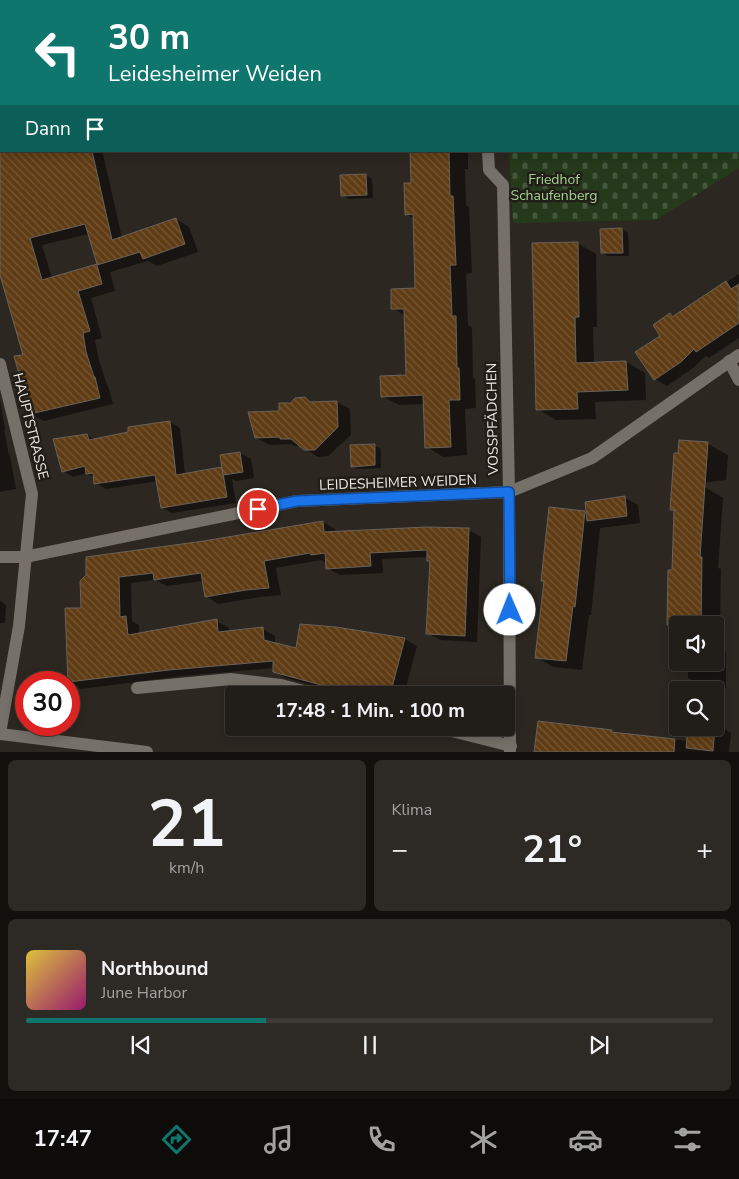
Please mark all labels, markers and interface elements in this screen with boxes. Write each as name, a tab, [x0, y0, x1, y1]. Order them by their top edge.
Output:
text: 30 m	[108, 14, 190, 61]
icon: left	[25, 20, 90, 85]
text: Leidesheimer Weiden	[108, 59, 322, 89]
icon: arrive	[81, 115, 109, 143]
text: Dann	[25, 116, 71, 142]
park label: Friedhof Schaufenberg	[511, 170, 597, 205]
street label: VOSSPFÄDCHEN	[482, 363, 503, 476]
street label: HAUPTSTRASSE	[8, 371, 53, 481]
street label: LEIDESHEIMER WEIDEN	[319, 470, 477, 495]
pin	[237, 488, 279, 530]
icon: arrive	[244, 495, 272, 523]
position arrow	[483, 583, 535, 635]
map controls	[669, 616, 724, 736]
button: sound	[669, 616, 724, 671]
speed limit sign: 30	[15, 671, 80, 736]
button: search	[669, 681, 724, 736]
text: 17:48 · 1 Min. · 100 m	[275, 698, 465, 724]
text: 21	[148, 780, 226, 869]
text: Klima	[392, 799, 432, 821]
text: 21°	[522, 824, 582, 875]
text: −	[392, 831, 408, 869]
text: +	[696, 831, 713, 869]
text: km/h	[169, 857, 204, 879]
text: Northbound	[101, 956, 208, 982]
text: June Harbor	[101, 982, 187, 1004]
icon: previous	[127, 1031, 155, 1059]
icon: pause	[356, 1031, 384, 1059]
icon: next	[585, 1031, 613, 1059]
icon: directions	[159, 1122, 194, 1157]
icon: music	[261, 1122, 296, 1157]
icon: phone	[364, 1122, 399, 1157]
icon: climate	[466, 1122, 501, 1157]
icon: car	[568, 1122, 603, 1157]
icon: filters	[670, 1122, 705, 1157]
text: 17:47	[34, 1124, 92, 1154]

